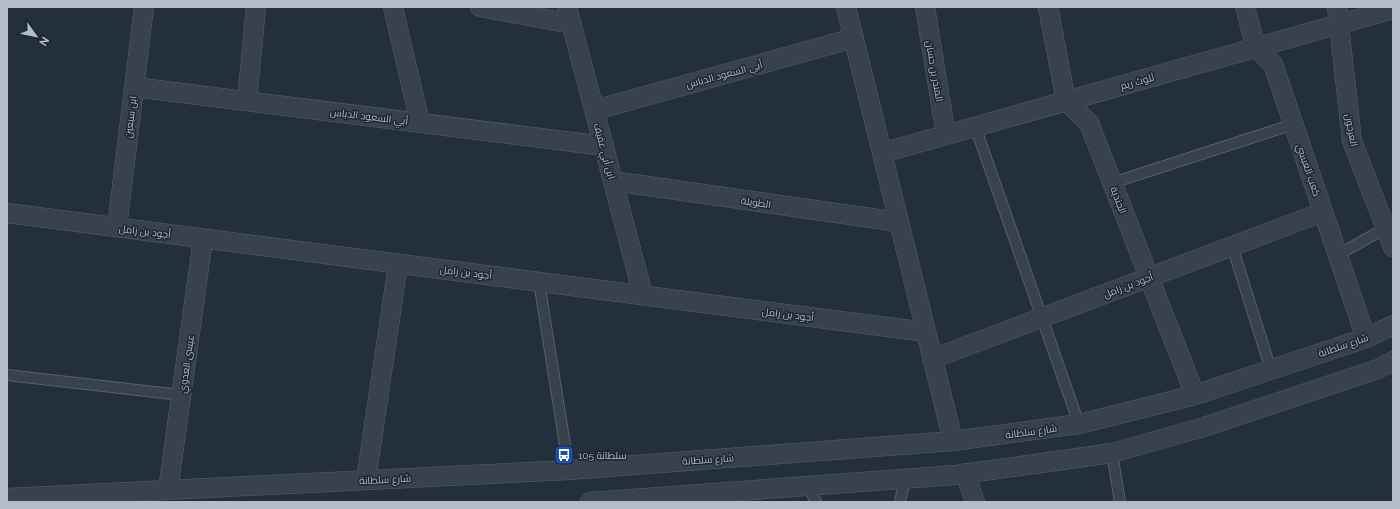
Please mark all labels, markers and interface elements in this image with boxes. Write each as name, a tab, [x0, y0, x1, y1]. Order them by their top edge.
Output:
north arrow	[16, 16, 56, 56]
text: N	[36, 34, 52, 48]
street label: المنذر بن حسان	[923, 40, 945, 103]
street label: أبي السعود الدباس	[684, 58, 764, 92]
street label: ثلوث ريم	[1119, 71, 1156, 93]
street label: ابن سبعين	[122, 95, 140, 139]
street label: أبي السعود الدباس	[329, 105, 409, 129]
street label: العرجون	[1342, 113, 1360, 147]
street label: ابن أبي عفيف	[590, 122, 618, 181]
street label: كعب العبسي	[1293, 143, 1323, 198]
street label: الجندية	[1108, 185, 1129, 215]
street label: الطويلة	[740, 195, 772, 210]
street label: أجود بن زامل	[118, 222, 172, 241]
street label: أجود بن زامل	[439, 263, 493, 282]
street label: أجود بن زامل	[1101, 270, 1155, 301]
street label: أجود بن زامل	[761, 305, 815, 324]
street label: شارع سلطانة	[1317, 332, 1370, 360]
street label: عيسى العدوي	[177, 334, 198, 395]
street label: شارع سلطانة	[1004, 422, 1058, 442]
bus stop icon: سلطانة 105	[553, 444, 575, 466]
place label: سلطانة 105	[578, 450, 627, 461]
street label: شارع سلطانة	[682, 452, 735, 468]
street label: شارع سلطانة	[359, 473, 411, 487]

